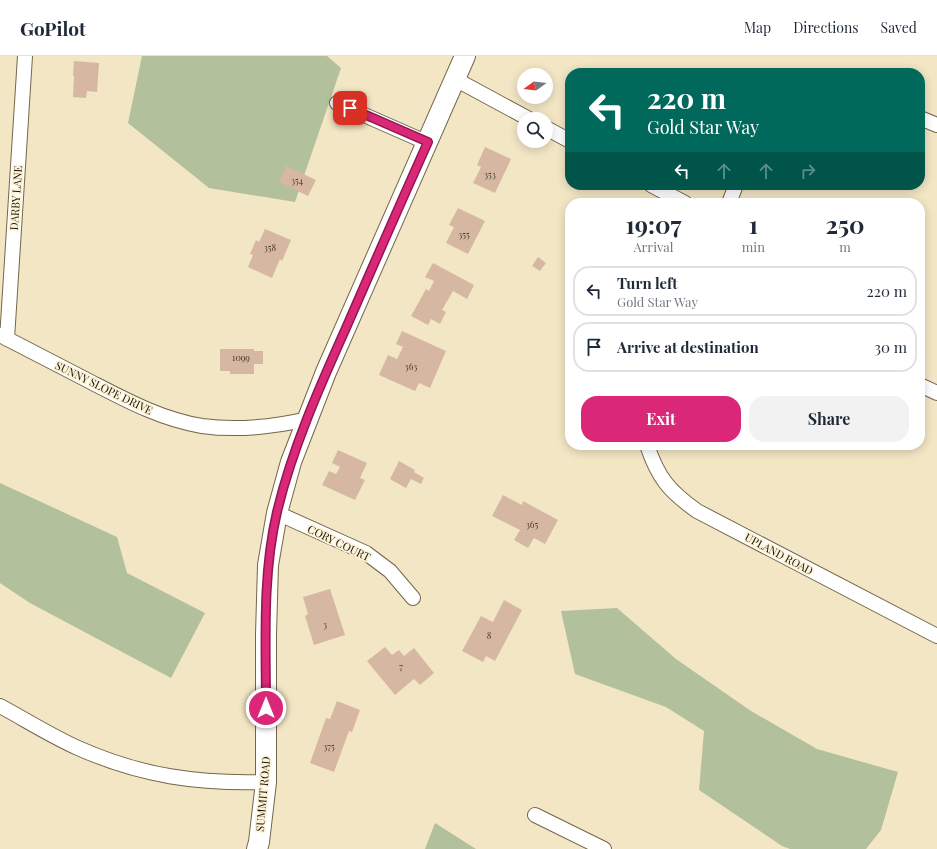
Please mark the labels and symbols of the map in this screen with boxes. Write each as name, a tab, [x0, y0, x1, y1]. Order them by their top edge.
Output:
north arrow	[517, 68, 553, 104]
pin	[333, 91, 367, 125]
street label: DARBY LANE	[6, 165, 25, 231]
house number: 353	[484, 168, 496, 180]
house number: 354	[291, 174, 304, 186]
house number: 355	[458, 228, 470, 240]
house number: 358	[264, 241, 277, 253]
house number: 1099	[232, 351, 250, 363]
street label: SUNNY SLOPE DRIVE	[53, 357, 156, 418]
house number: 363	[405, 360, 417, 372]
house number: 365	[526, 518, 538, 530]
street label: CORY COURT	[305, 521, 373, 564]
street label: UPLAND ROAD	[742, 529, 816, 578]
house number: 3	[323, 618, 327, 630]
house number: 8	[487, 629, 492, 641]
house number: 7	[399, 660, 403, 672]
position arrow	[245, 687, 287, 729]
house number: 375	[323, 740, 335, 752]
street label: SUMMIT ROAD	[252, 756, 273, 832]

